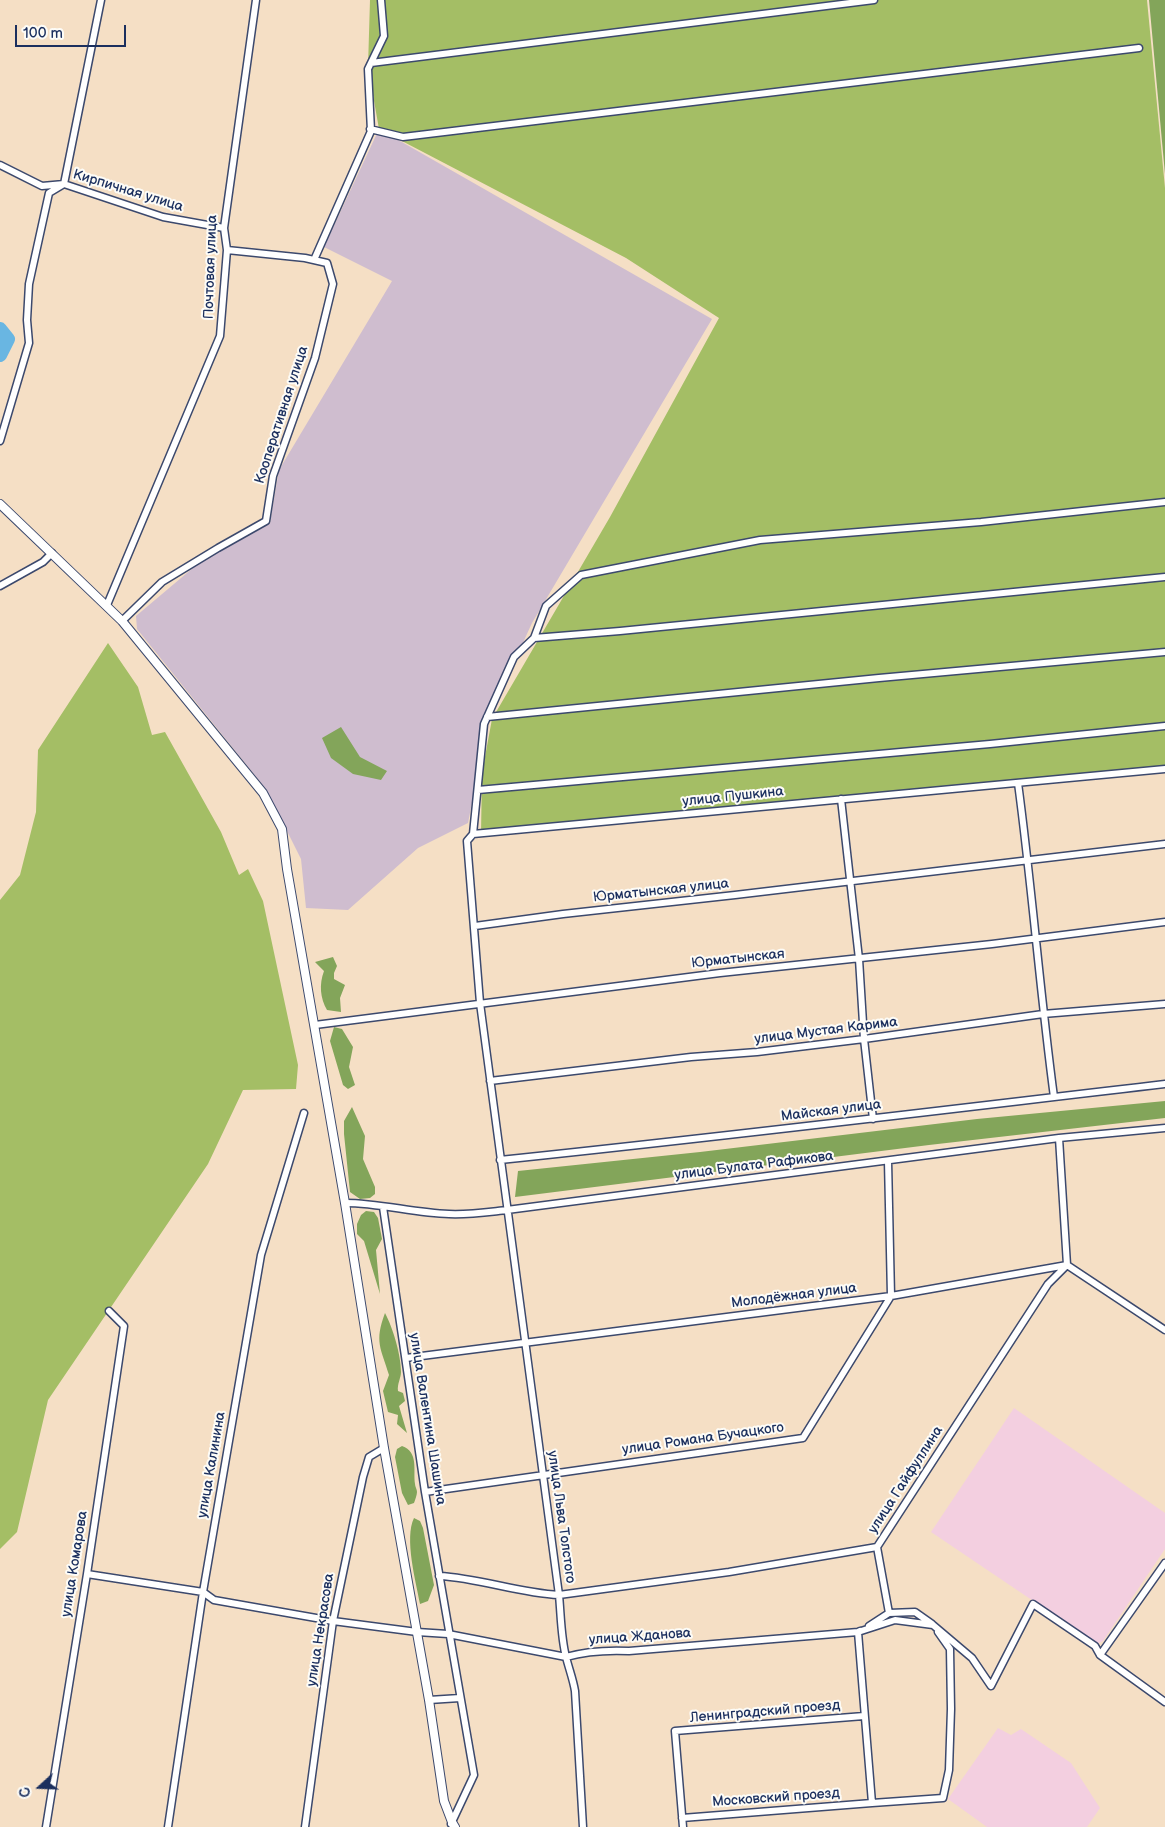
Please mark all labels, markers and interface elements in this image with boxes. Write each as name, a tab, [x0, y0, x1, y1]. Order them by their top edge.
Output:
scale bar	[18, 15, 129, 47]
text: 100 m	[23, 24, 63, 43]
street label: Кирпичная улица	[71, 166, 185, 216]
street label: Почтовая улица	[201, 215, 221, 319]
street label: Кооперативная улица	[252, 344, 312, 486]
street label: улица Пушкина	[682, 783, 784, 811]
street label: Юрматынская улица	[592, 876, 730, 906]
street label: Юрматынская	[690, 946, 786, 972]
street label: улица Мустая Карима	[753, 1014, 899, 1048]
street label: Майская улица	[780, 1097, 882, 1125]
street label: улица Булата Рафикова	[674, 1148, 834, 1184]
street label: Молодёжная улица	[730, 1280, 858, 1312]
street label: улица Валентина Шашина	[405, 1332, 449, 1506]
street label: улица Калинина	[194, 1411, 230, 1519]
street label: улица Романа Бучацкого	[621, 1419, 785, 1459]
street label: улица Гайфуллина	[865, 1423, 947, 1537]
street label: улица Льва Толстого	[543, 1450, 579, 1584]
street label: улица Комарова	[58, 1510, 92, 1618]
street label: улица Некрасова	[304, 1572, 338, 1688]
street label: улица Жданова	[588, 1625, 692, 1649]
street label: Ленинградский проезд	[689, 1697, 841, 1727]
north arrow	[15, 1762, 65, 1812]
text: С	[16, 1785, 35, 1800]
street label: Московский проезд	[712, 1785, 840, 1811]

